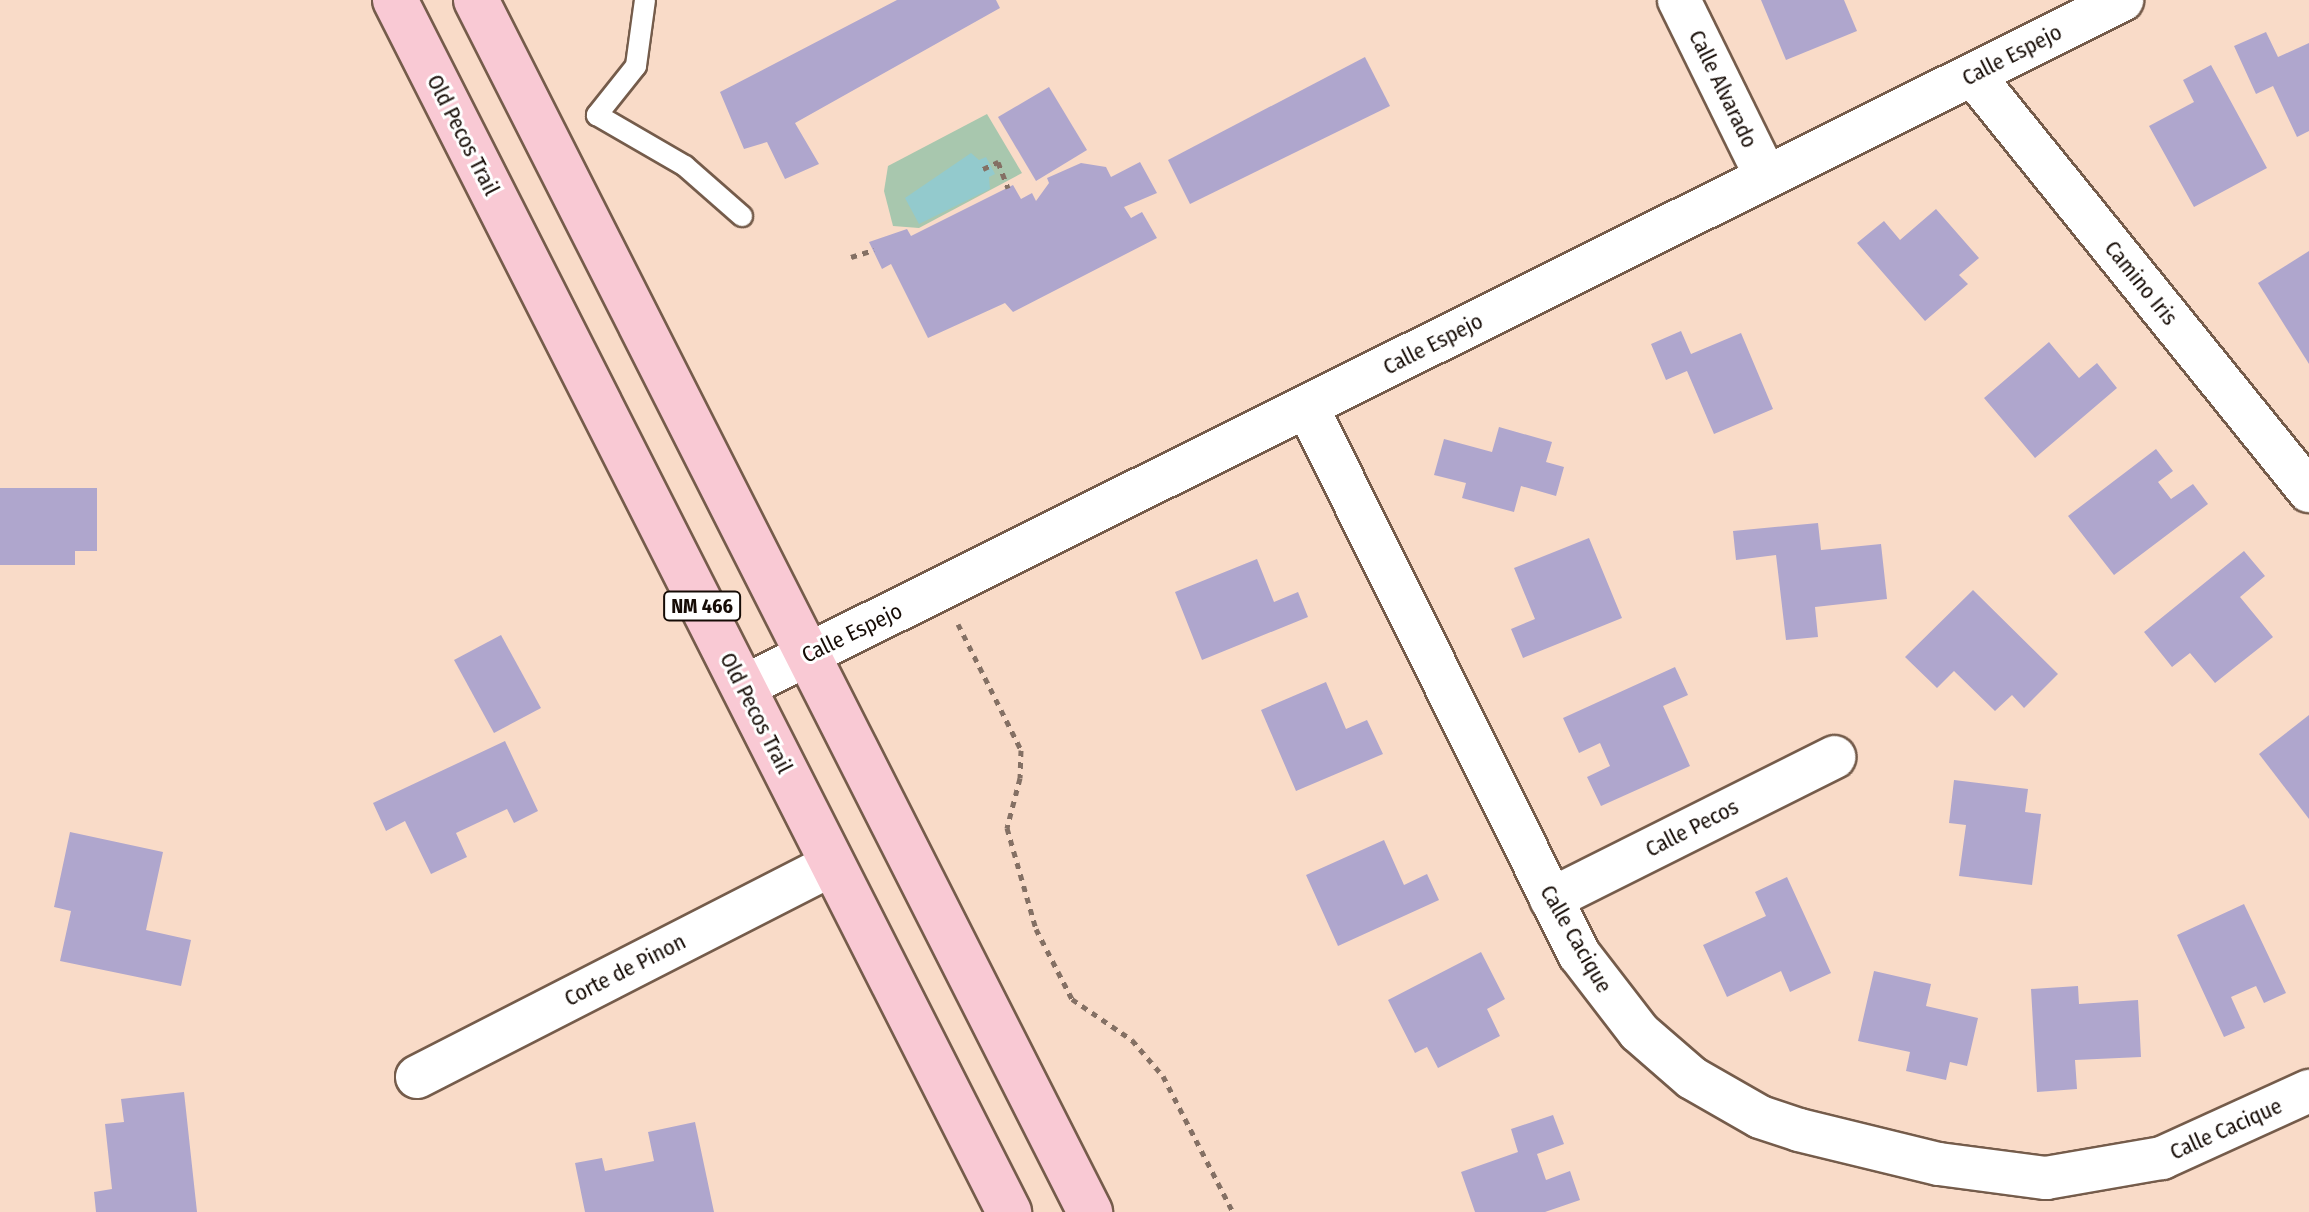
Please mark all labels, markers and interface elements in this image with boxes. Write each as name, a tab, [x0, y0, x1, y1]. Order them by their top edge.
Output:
street label: Calle Espejo	[1958, 19, 2066, 91]
street label: Calle Alvarado	[1683, 26, 1763, 152]
street label: Old Pecos Trail	[421, 70, 505, 200]
street label: Camino Iris	[2099, 235, 2183, 331]
street label: Calle Espejo	[1379, 308, 1487, 380]
road number: NM 466	[662, 590, 742, 622]
street label: Calle Espejo	[798, 597, 906, 669]
street label: Old Pecos Trail	[714, 648, 798, 778]
street label: Calle Pecos	[1641, 793, 1743, 863]
street label: Calle Cacique	[1535, 880, 1617, 998]
street label: Corte de Pinon	[560, 928, 690, 1012]
street label: Calle Cacique	[2166, 1093, 2286, 1165]

